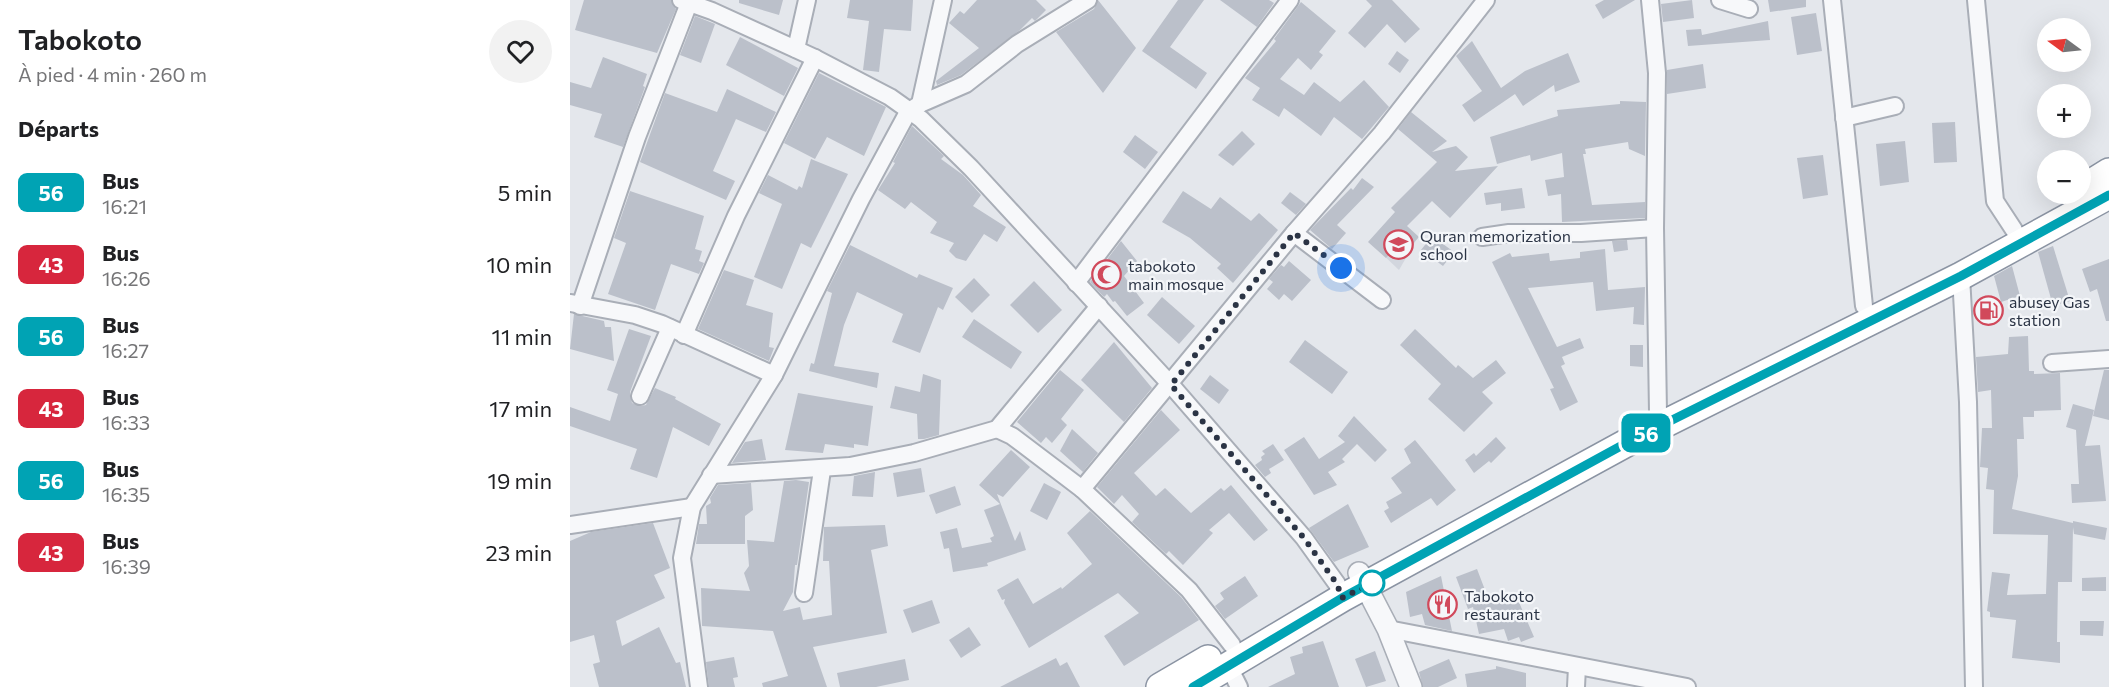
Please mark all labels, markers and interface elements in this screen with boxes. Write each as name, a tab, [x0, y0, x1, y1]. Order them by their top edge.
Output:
north arrow	[2037, 18, 2091, 72]
map controls	[2037, 18, 2091, 204]
button: heart	[489, 20, 552, 83]
text: Tabokoto	[18, 22, 142, 56]
text: À pied · 4 min · 260 m	[18, 62, 207, 86]
button: +	[2037, 84, 2091, 138]
text: Départs	[18, 115, 99, 142]
button: −	[2037, 150, 2091, 204]
text: Bus	[102, 167, 139, 194]
text: 5 min	[498, 179, 552, 206]
text: 56	[38, 180, 64, 205]
text: 16:21	[102, 194, 147, 218]
place label: Quran memorization school	[1420, 226, 1571, 263]
school or university icon: Quran memorization school	[1383, 228, 1415, 260]
text: Bus	[102, 239, 139, 266]
text: 10 min	[487, 251, 552, 278]
text: 43	[38, 252, 64, 277]
your location	[1326, 253, 1356, 283]
place label: tabokoto main mosque	[1128, 256, 1224, 293]
mosque icon: tabokoto main mosque	[1091, 258, 1123, 290]
text: 16:26	[102, 266, 151, 290]
place label: abusey Gas station	[2009, 292, 2090, 329]
fuel station icon: abusey Gas station	[1972, 294, 2004, 326]
text: Bus	[102, 311, 139, 338]
text: 11 min	[492, 323, 552, 350]
text: 56	[38, 324, 64, 349]
text: 16:27	[102, 338, 149, 362]
text: Bus	[102, 383, 139, 410]
text: 17 min	[489, 395, 552, 422]
text: 43	[38, 396, 64, 421]
text: 16:33	[102, 410, 150, 434]
line badge: 56	[1619, 414, 1673, 452]
text: 56	[1633, 421, 1659, 446]
text: Bus	[102, 455, 139, 482]
text: 19 min	[488, 467, 552, 494]
text: 56	[38, 468, 64, 493]
text: 16:35	[102, 482, 150, 506]
text: Bus	[102, 527, 139, 554]
text: 23 min	[486, 539, 552, 566]
text: 43	[38, 540, 64, 565]
text: 16:39	[102, 554, 151, 578]
unlabelled marker	[1359, 570, 1385, 596]
place label: Tabokoto restaurant	[1464, 586, 1540, 623]
restaurant icon: Tabokoto restaurant	[1427, 588, 1459, 620]

